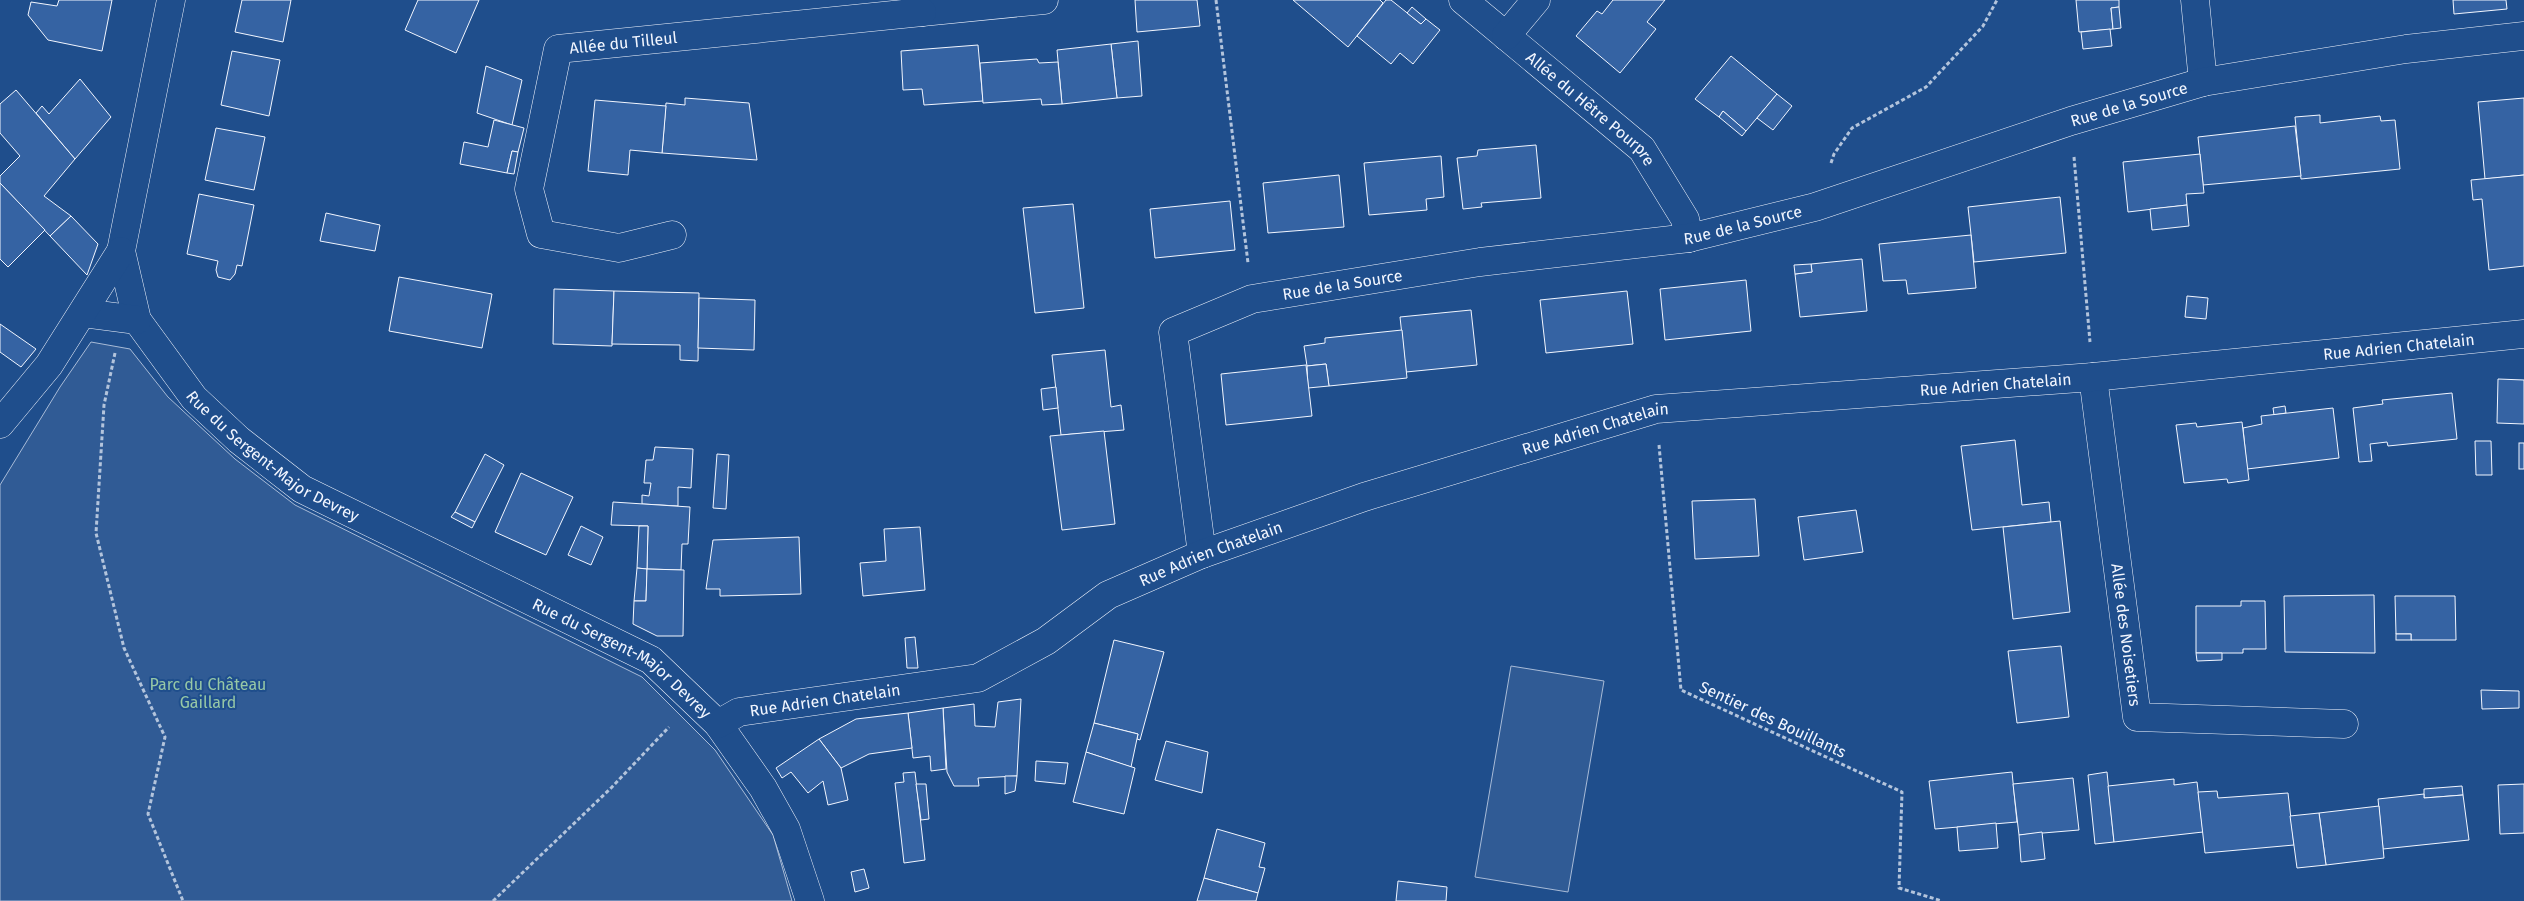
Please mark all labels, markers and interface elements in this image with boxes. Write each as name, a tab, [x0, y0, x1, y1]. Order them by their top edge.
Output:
street label: Allée du Tilleul	[569, 28, 678, 58]
street label: Allée du Hêtre Pourpre	[1522, 48, 1659, 169]
street label: Rue de la Source	[2068, 78, 2190, 131]
street label: Rue de la Source	[1683, 202, 1804, 249]
street label: Rue de la Source	[1281, 266, 1404, 304]
street label: Rue Adrien Chatelain	[2322, 330, 2476, 364]
street label: Rue Adrien Chatelain	[1919, 370, 2072, 400]
street label: Rue du Sergent-Major Devrey	[182, 387, 362, 526]
street label: Rue Adrien Chatelain	[1520, 399, 1669, 459]
street label: Rue Adrien Chatelain	[1136, 518, 1285, 590]
street label: Allée des Noisetiers	[2107, 562, 2145, 707]
street label: Rue du Sergent-Major Devrey	[529, 594, 715, 723]
park label: Parc du Château Gaillard	[150, 675, 266, 712]
street label: Sentier des Bouillants	[1696, 677, 1849, 762]
street label: Rue Adrien Chatelain	[748, 680, 902, 720]

